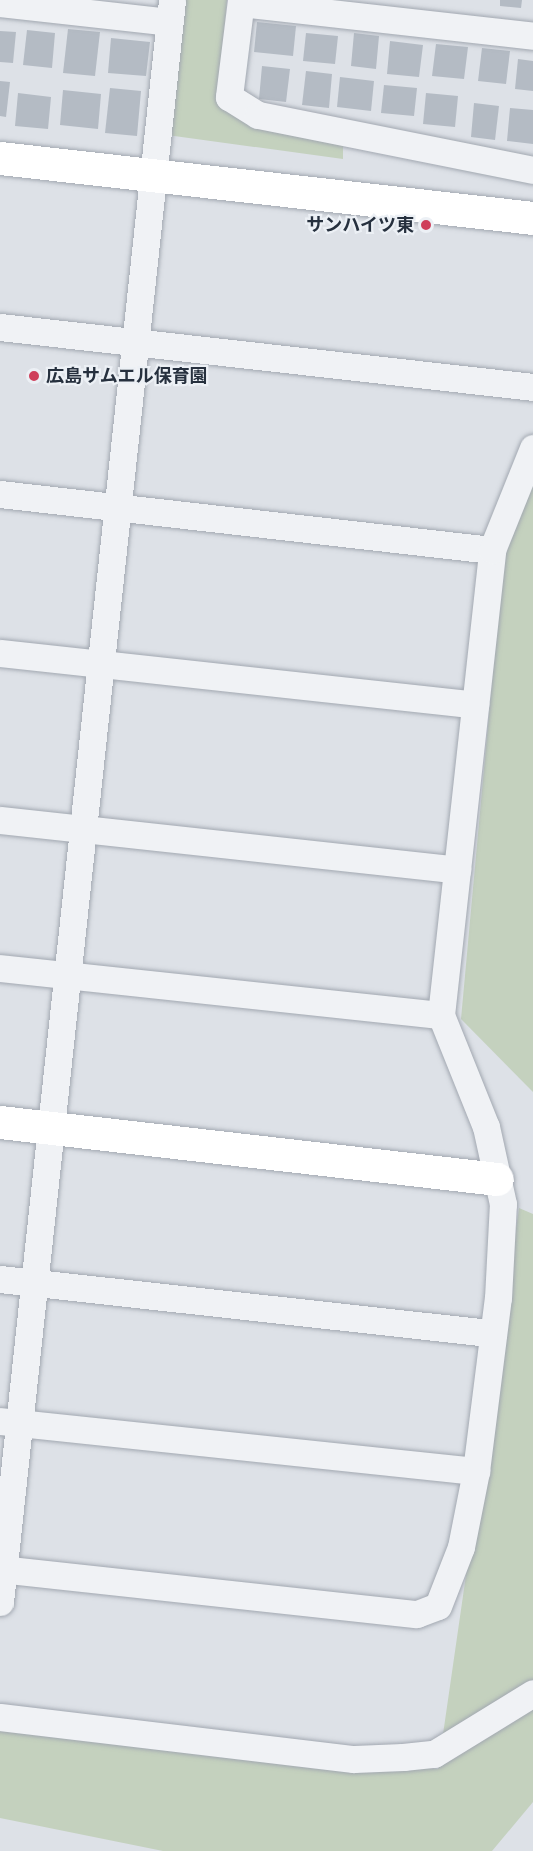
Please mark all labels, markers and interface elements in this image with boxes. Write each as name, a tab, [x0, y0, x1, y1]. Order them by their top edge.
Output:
place label: サンハイツ東	[306, 214, 414, 236]
marker: サンハイツ東	[419, 218, 433, 232]
place label: 広島サムエル保育園	[46, 365, 208, 387]
marker: 広島サムエル保育園	[27, 369, 41, 383]

